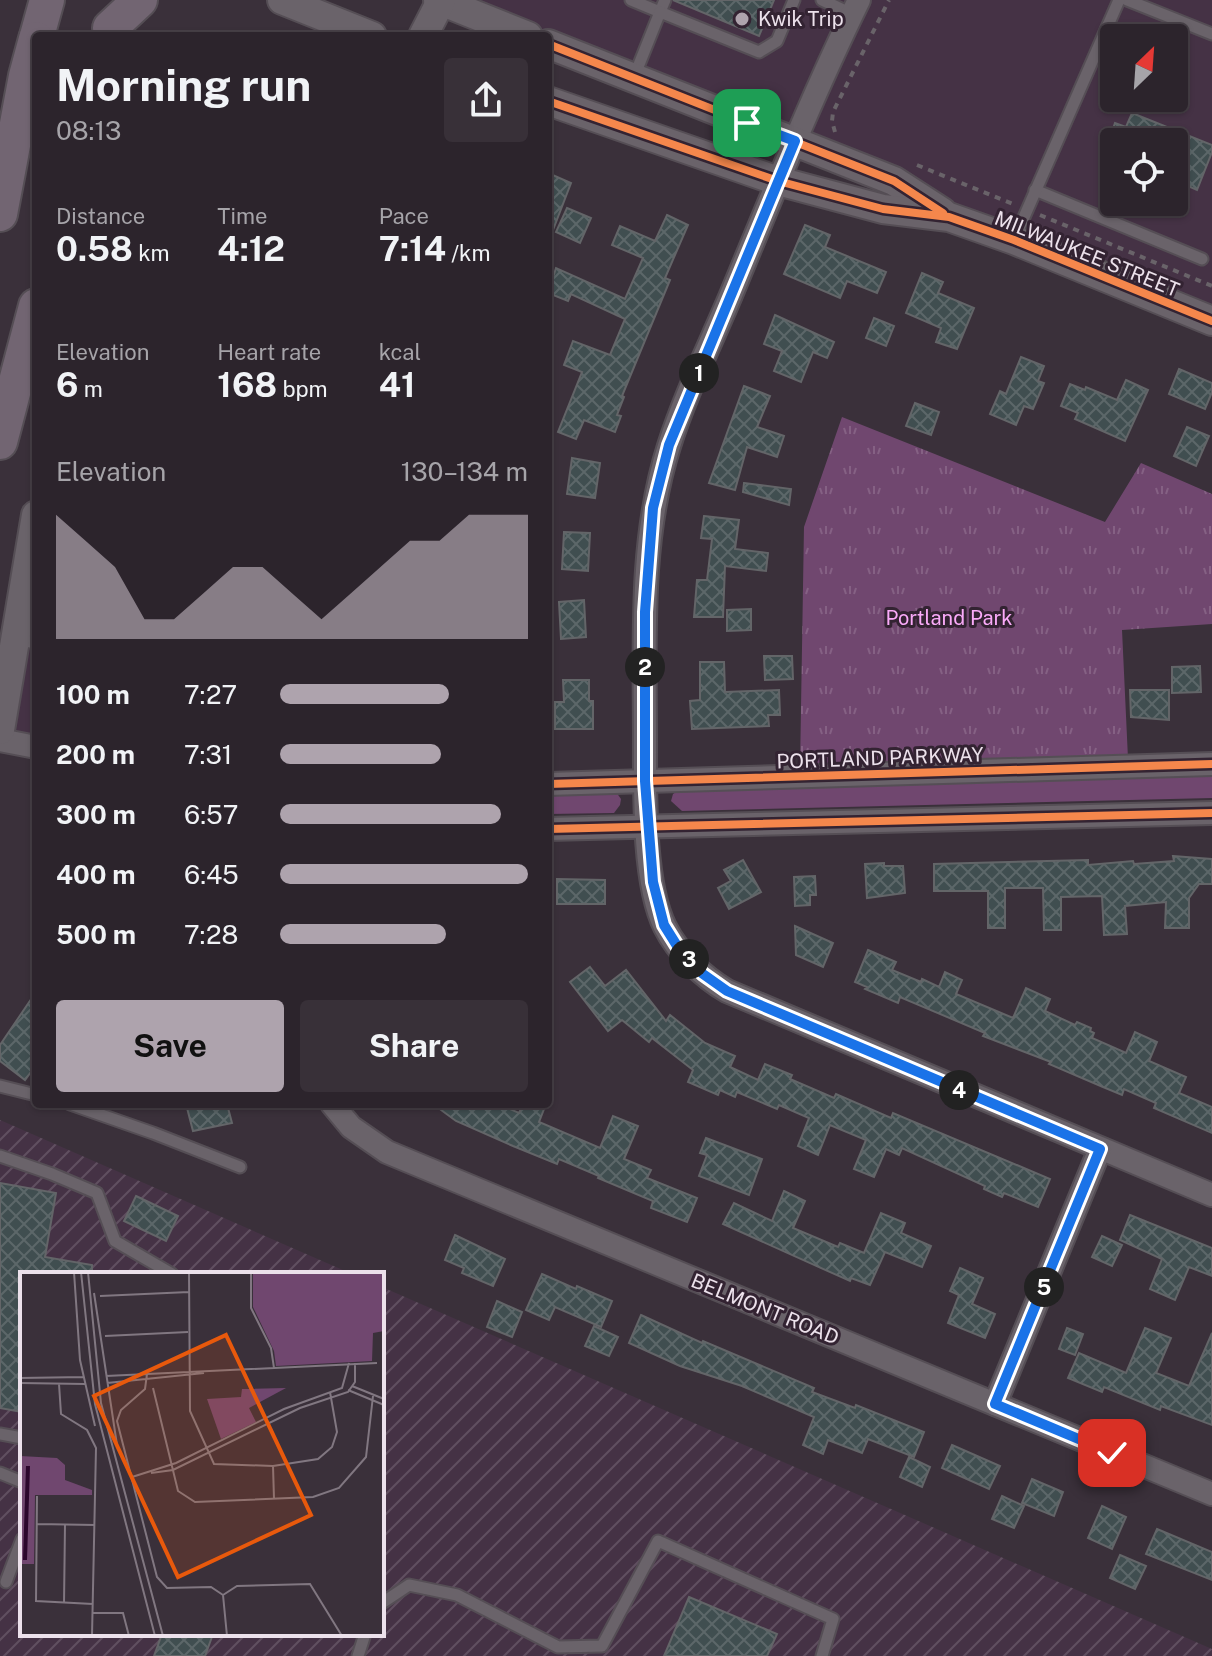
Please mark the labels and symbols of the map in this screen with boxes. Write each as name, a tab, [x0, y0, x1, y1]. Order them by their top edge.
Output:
place label: Kwik Trip	[758, 7, 844, 31]
marker: Kwik Trip	[733, 10, 751, 28]
north arrow	[1100, 24, 1188, 112]
pin	[713, 89, 781, 157]
street label: MILWAUKEE STREET	[991, 206, 1183, 302]
pin: 1	[679, 353, 719, 393]
park label: Portland Park	[885, 606, 1013, 630]
pin: 2	[625, 647, 665, 687]
street label: PORTLAND PARKWAY	[776, 742, 984, 774]
pin: 3	[669, 939, 709, 979]
pin: 4	[939, 1070, 979, 1110]
pin: 5	[1024, 1267, 1064, 1307]
street label: BELMONT ROAD	[688, 1268, 842, 1350]
inset map	[20, 1272, 384, 1636]
pin	[1078, 1419, 1146, 1487]

